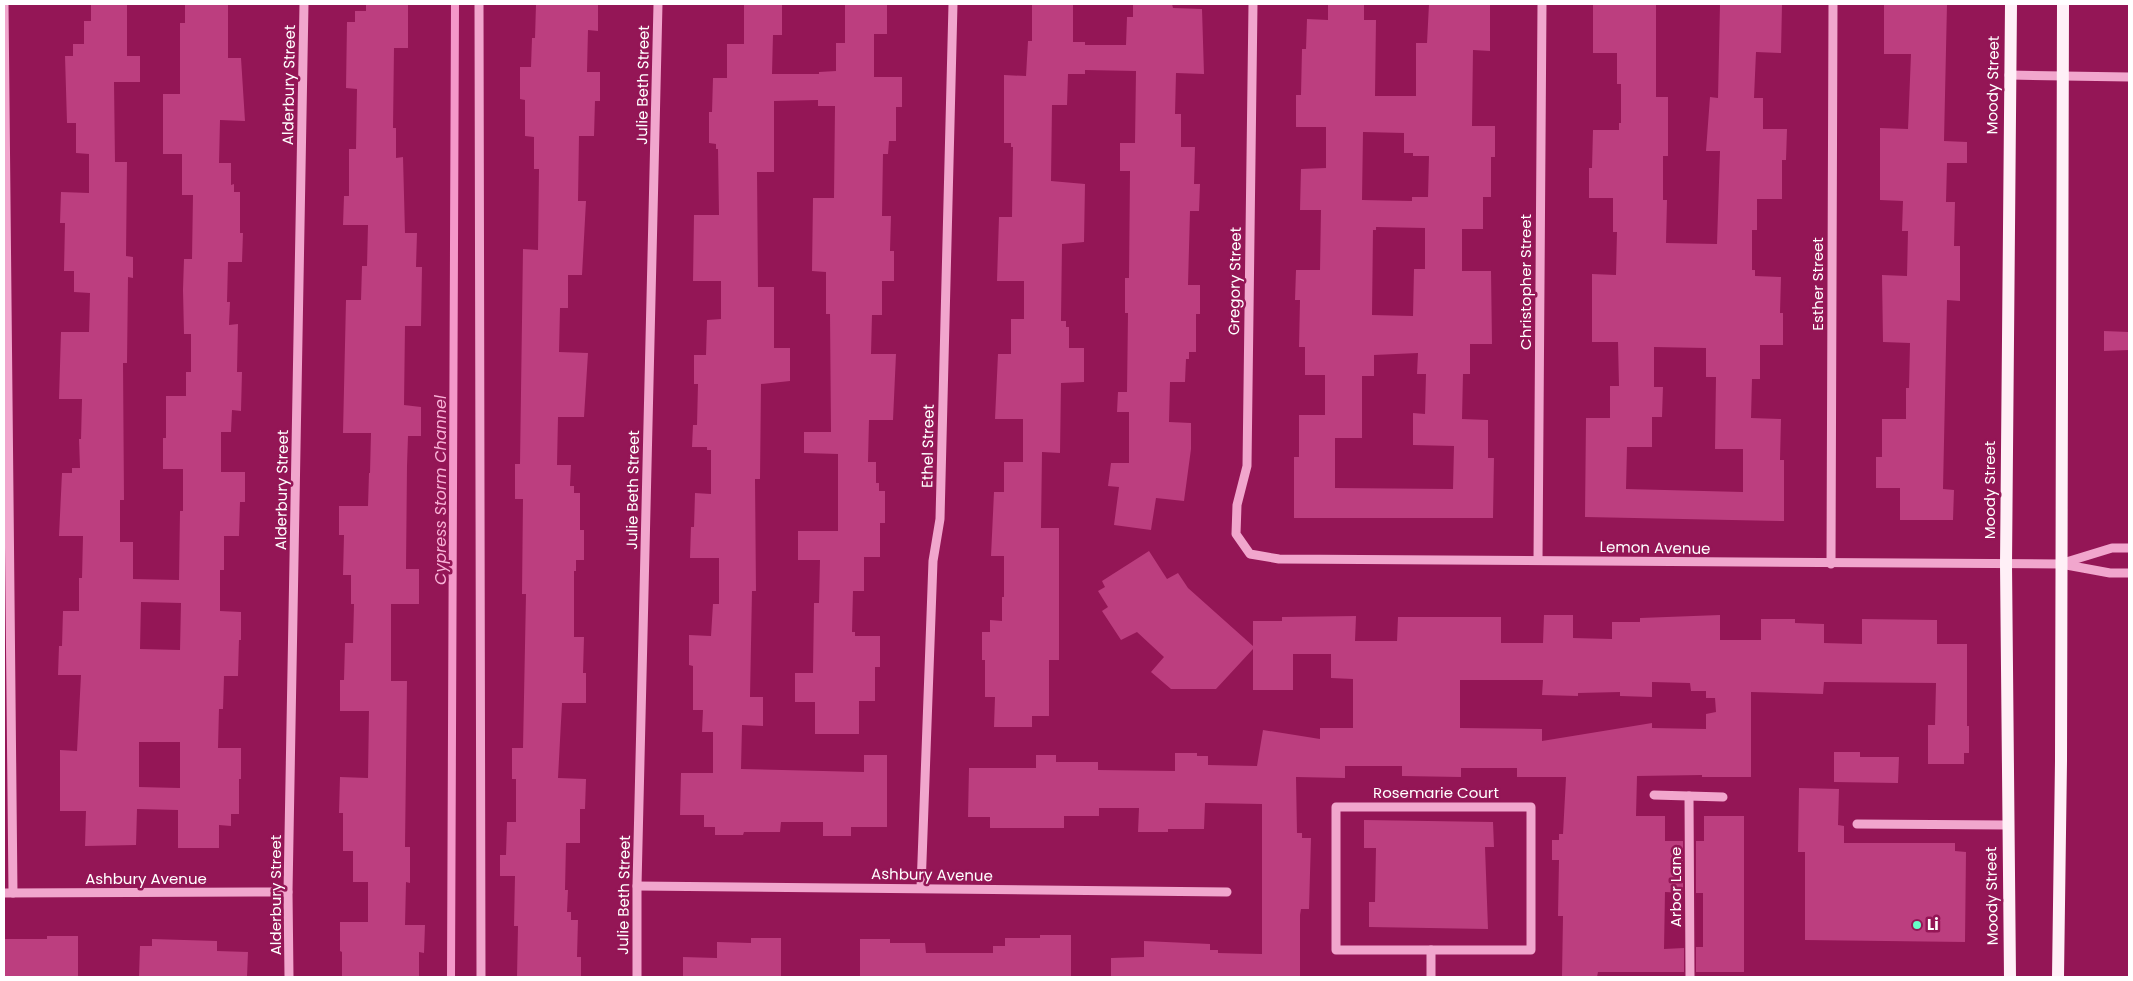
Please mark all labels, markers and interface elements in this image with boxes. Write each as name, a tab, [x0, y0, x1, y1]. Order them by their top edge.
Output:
street label: Alderbury Street	[277, 25, 300, 145]
street label: Julie Beth Street	[631, 25, 654, 145]
street label: Moody Street	[1981, 35, 2004, 134]
street label: Christopher Street	[1515, 214, 1536, 350]
street label: Gregory Street	[1223, 227, 1246, 335]
street label: Esther Street	[1807, 237, 1828, 331]
water label: Cypress Storm Channel	[429, 395, 452, 585]
street label: Ethel Street	[916, 404, 939, 488]
street label: Alderbury Street	[270, 430, 293, 550]
street label: Julie Beth Street	[621, 430, 644, 550]
street label: Moody Street	[1979, 441, 2000, 539]
street label: Lemon Avenue	[1599, 536, 1711, 559]
street label: Rosemarie Court	[1373, 782, 1499, 803]
street label: Alderbury Street	[265, 835, 286, 955]
street label: Julie Beth Street	[612, 835, 635, 955]
street label: Arbor Lane	[1665, 847, 1686, 927]
street label: Moody Street	[1980, 847, 2003, 946]
street label: Ashbury Avenue	[871, 863, 993, 886]
street label: Ashbury Avenue	[85, 868, 207, 889]
place label: Li	[1927, 914, 1939, 935]
marker: Li	[1911, 919, 1923, 931]

